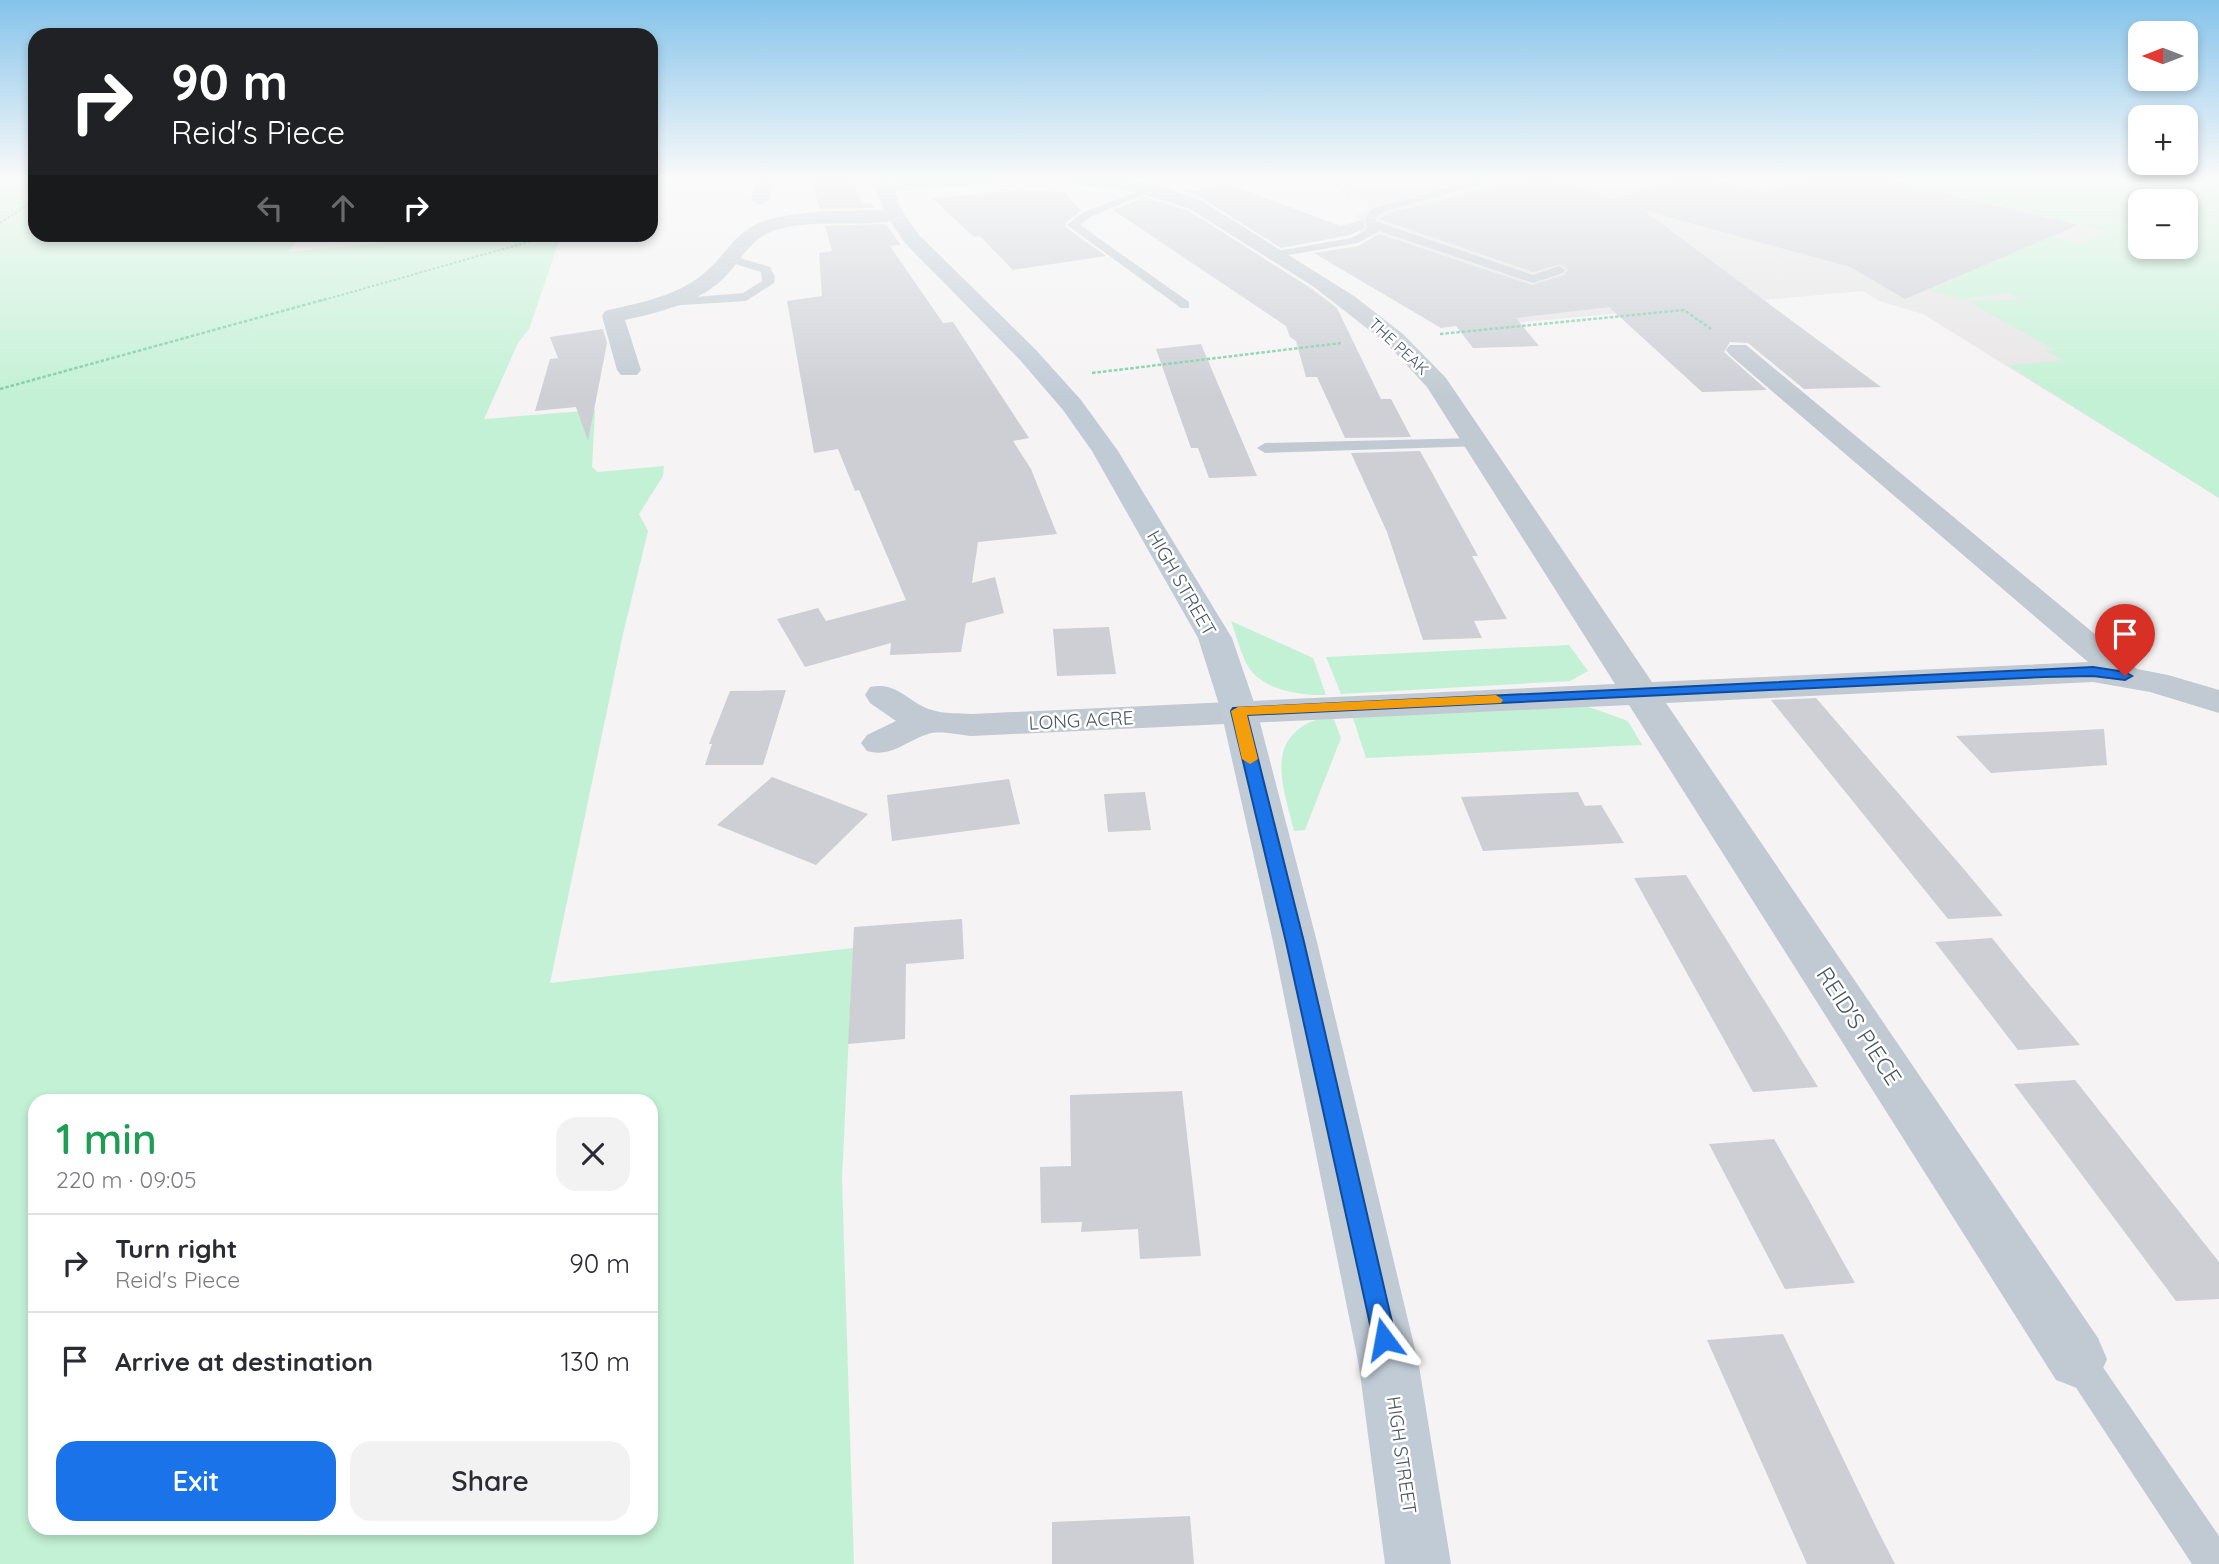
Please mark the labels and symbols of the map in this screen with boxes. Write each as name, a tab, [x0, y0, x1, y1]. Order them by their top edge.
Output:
north arrow	[2128, 21, 2198, 91]
street label: THE PEAK	[1365, 313, 1433, 379]
street label: HIGH STREET	[1142, 526, 1222, 640]
pin	[2095, 604, 2155, 676]
street label: LONG ACRE	[1028, 705, 1134, 735]
street label: REID'S PIECE	[1810, 961, 1908, 1090]
position arrow	[1347, 1302, 1421, 1376]
street label: HIGH STREET	[1382, 1395, 1422, 1515]

